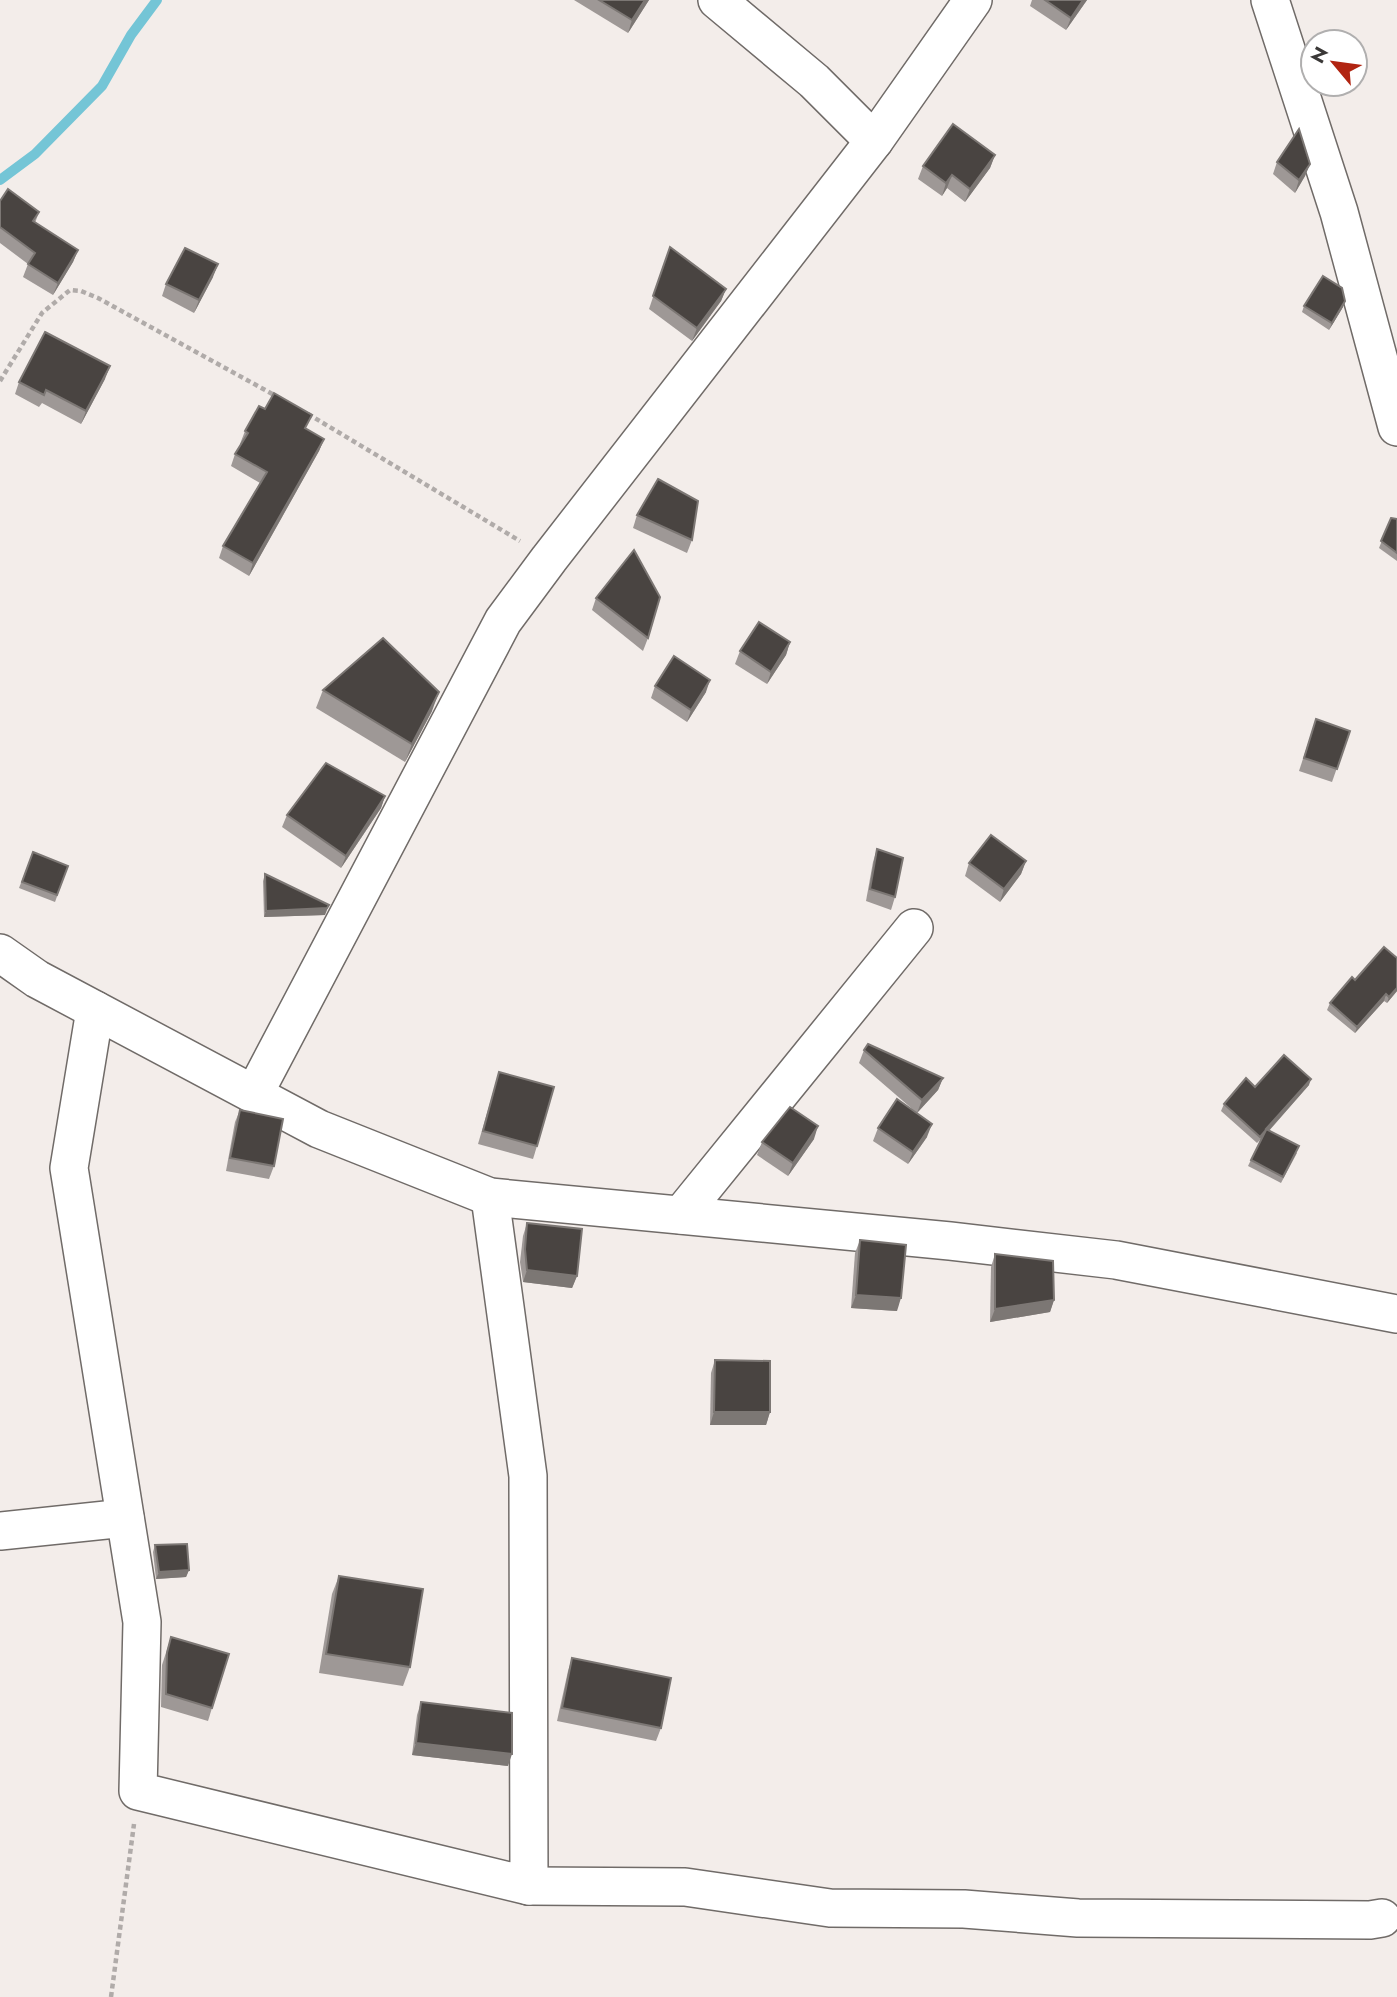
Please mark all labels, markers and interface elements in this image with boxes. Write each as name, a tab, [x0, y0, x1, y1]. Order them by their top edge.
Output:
north arrow	[1299, 28, 1369, 98]
text: N	[1304, 42, 1335, 68]

